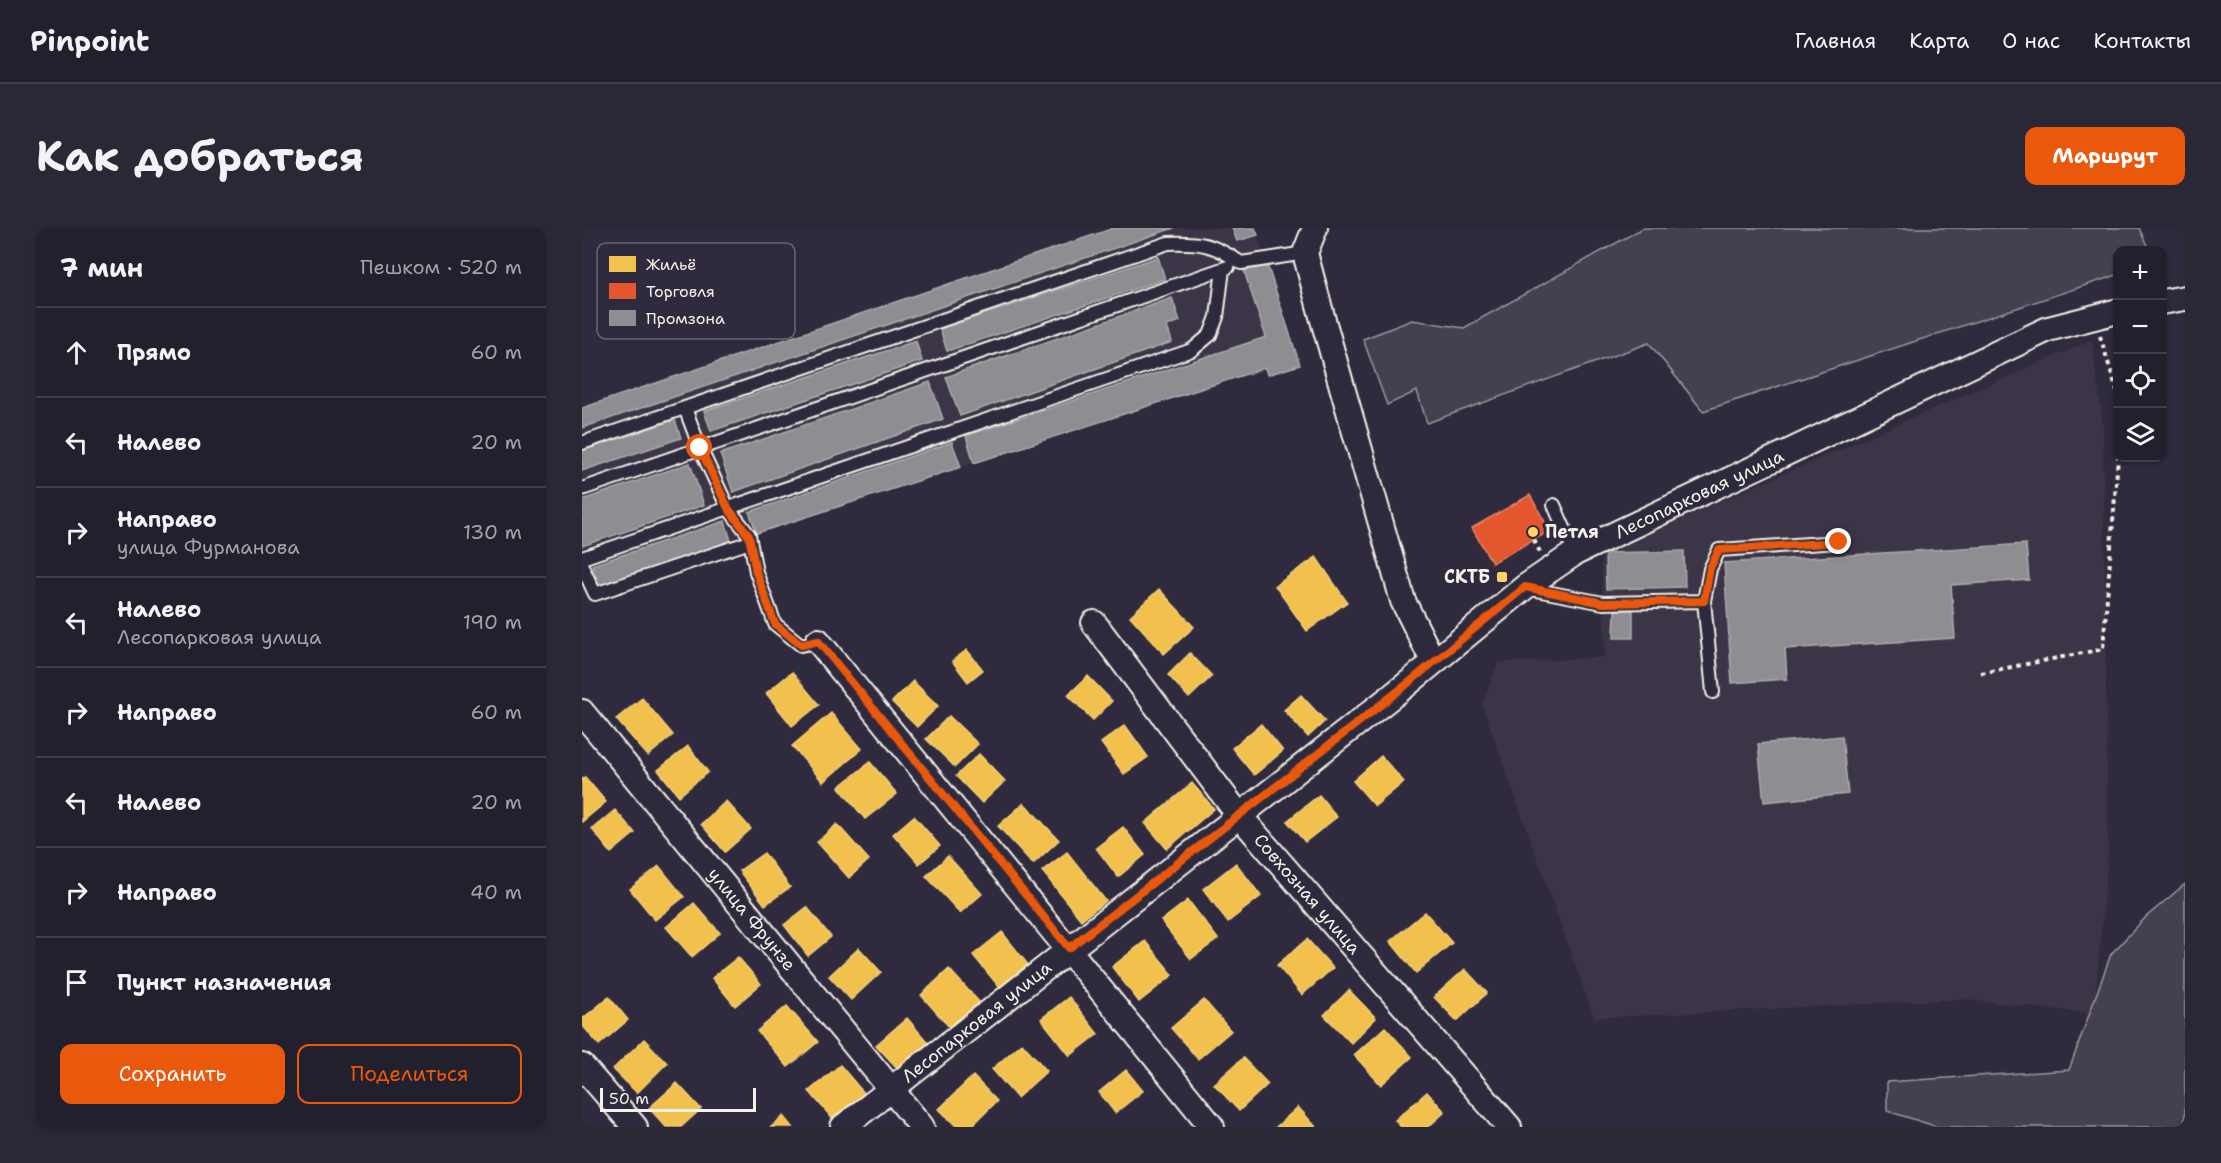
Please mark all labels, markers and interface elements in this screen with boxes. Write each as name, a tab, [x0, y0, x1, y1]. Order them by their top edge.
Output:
text: Pinpoint	[30, 22, 149, 60]
text: Главная	[1795, 27, 1876, 55]
text: Карта	[1909, 27, 1969, 55]
text: О нас	[2002, 27, 2060, 55]
text: Контакты	[2093, 27, 2191, 55]
button: Маршрут	[2025, 127, 2185, 185]
text: Как добраться	[36, 128, 364, 184]
legend	[597, 243, 795, 339]
map controls	[2113, 246, 2167, 462]
button: +	[2113, 246, 2167, 300]
text: 7 мин	[60, 250, 143, 285]
text: Пешком · 520 m	[360, 254, 522, 280]
text: Жильё	[646, 254, 696, 275]
text: Торговля	[646, 281, 715, 302]
button: −	[2113, 300, 2167, 354]
text: Промзона	[646, 308, 725, 329]
icon: ahead	[60, 336, 93, 369]
text: Прямо	[117, 338, 191, 367]
text: 60 m	[470, 339, 522, 365]
button: locate	[2113, 354, 2167, 408]
button: layers	[2113, 408, 2167, 462]
icon: left	[60, 426, 93, 459]
text: Налево	[117, 428, 201, 457]
text: 20 m	[471, 429, 522, 455]
route start	[686, 434, 712, 460]
street label: Лесопарковая улица	[1611, 444, 1788, 544]
text: Направо	[117, 505, 217, 534]
icon: right	[60, 516, 93, 549]
text: 130 m	[463, 519, 522, 545]
place label: Петля	[1545, 520, 1599, 544]
marker: Петля	[1526, 525, 1540, 539]
route end	[1825, 528, 1851, 554]
text: улица Фурманова	[117, 534, 300, 560]
place label: СКТБ	[1444, 565, 1490, 589]
marker: СКТБ	[1495, 570, 1509, 584]
text: Налево	[117, 595, 201, 624]
icon: left	[60, 606, 93, 639]
text: 190 m	[463, 609, 522, 635]
text: Лесопарковая улица	[117, 624, 321, 650]
icon: right	[60, 696, 93, 729]
text: Направо	[117, 698, 217, 727]
text: 60 m	[470, 699, 522, 725]
icon: left	[60, 786, 93, 819]
text: Налево	[117, 788, 201, 817]
text: 20 m	[471, 789, 522, 815]
street label: Совхозная улица	[1248, 829, 1366, 959]
street label: улица Фрунзе	[702, 863, 801, 976]
icon: right	[60, 876, 93, 909]
text: Направо	[117, 878, 217, 907]
text: 40 m	[470, 879, 522, 905]
street label: Лесопарковая улица	[897, 956, 1057, 1088]
icon: arrive	[60, 966, 93, 999]
text: Пункт назначения	[117, 968, 331, 997]
button: Сохранить	[60, 1044, 285, 1104]
button: Поделиться	[297, 1044, 522, 1104]
scale bar	[600, 1085, 756, 1112]
text: 50 m	[609, 1088, 649, 1109]

